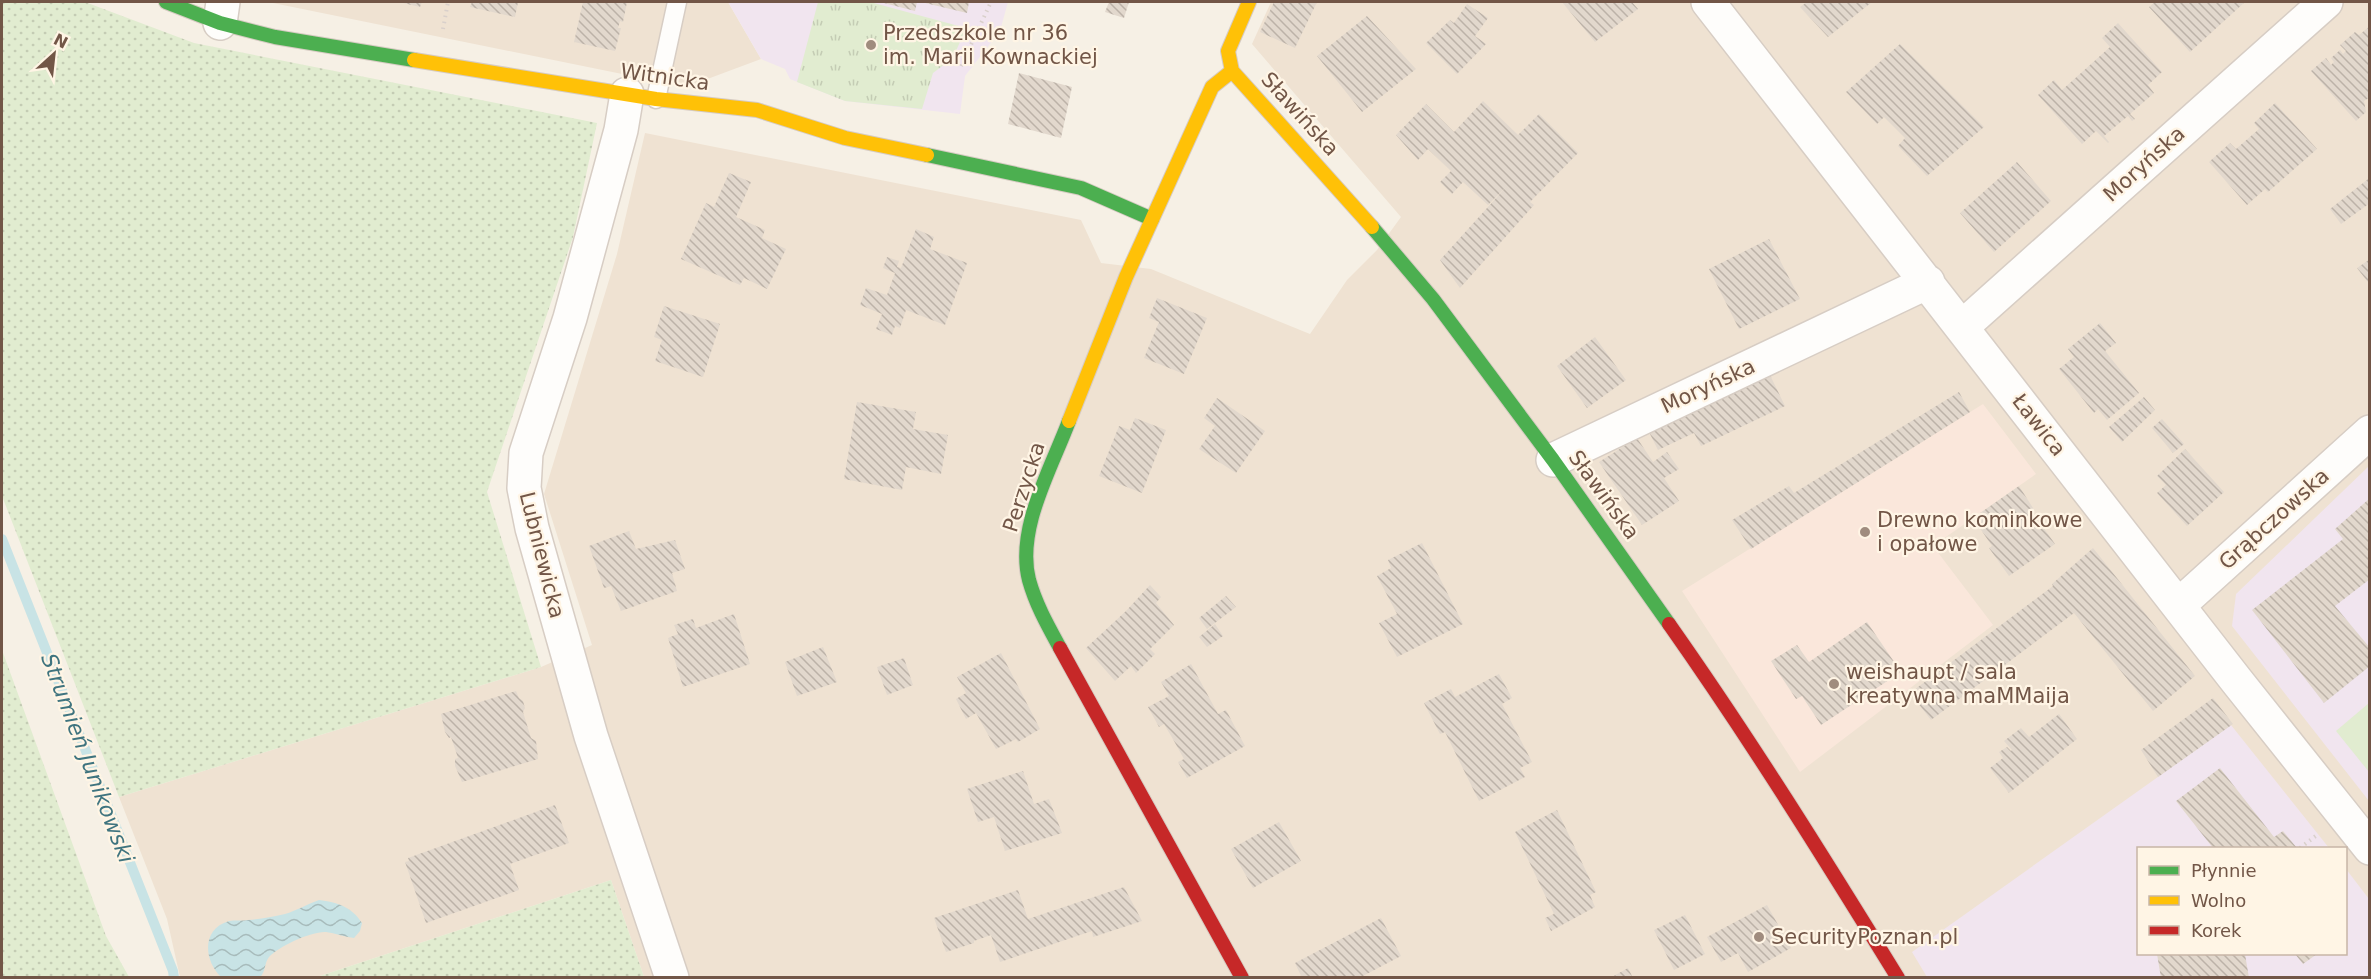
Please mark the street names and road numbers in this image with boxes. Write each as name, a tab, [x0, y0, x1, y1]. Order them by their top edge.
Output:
street label: Witnicka	[619, 59, 711, 95]
street label: Sławińska	[1256, 67, 1344, 161]
street label: Moryńska	[2098, 121, 2190, 207]
street label: Moryńska	[1657, 354, 1759, 418]
street label: Ławica	[2007, 388, 2071, 461]
street label: Perzycka	[998, 439, 1050, 535]
street label: Sławińska	[1564, 446, 1644, 544]
street label: Grąbczowska	[2214, 463, 2334, 575]
street label: Lubniewicka	[515, 489, 569, 621]

